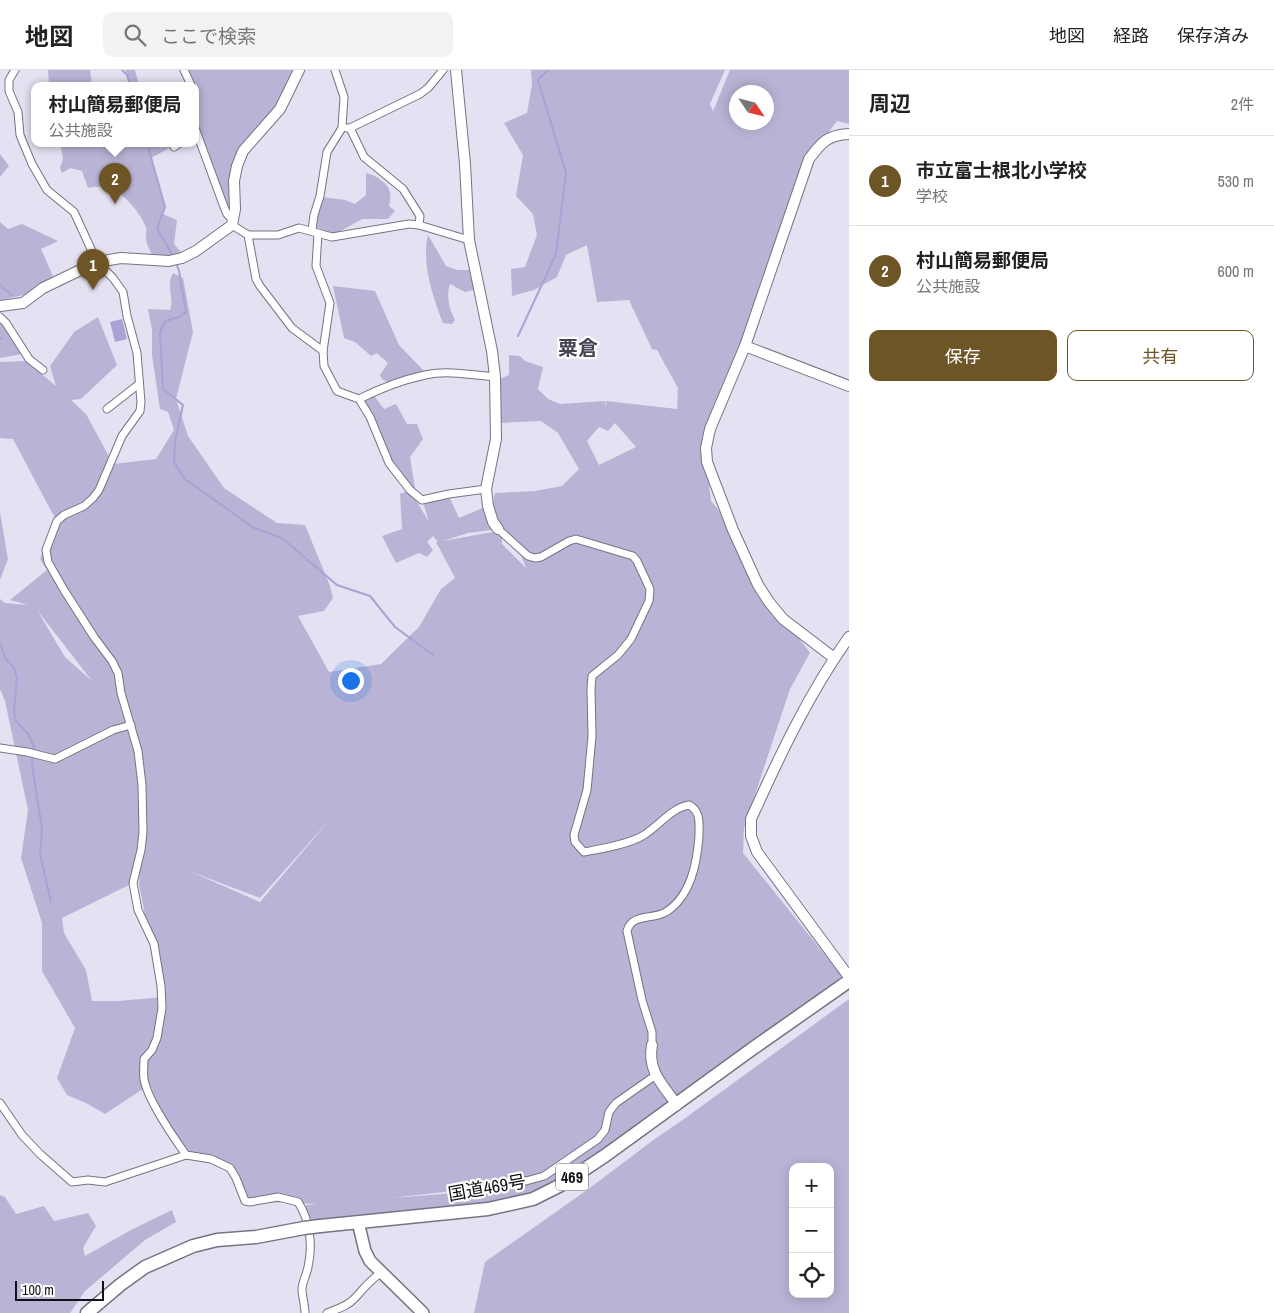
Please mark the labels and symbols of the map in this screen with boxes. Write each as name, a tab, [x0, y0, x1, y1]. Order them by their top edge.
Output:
north arrow	[729, 85, 774, 130]
pin: 2	[99, 163, 131, 204]
pin: 1	[77, 249, 109, 290]
district label: 粟倉	[558, 334, 598, 361]
your location	[338, 668, 364, 694]
road number: 469	[556, 1164, 588, 1190]
street label: 国道469号	[446, 1168, 528, 1207]
scale bar	[15, 1278, 104, 1301]

